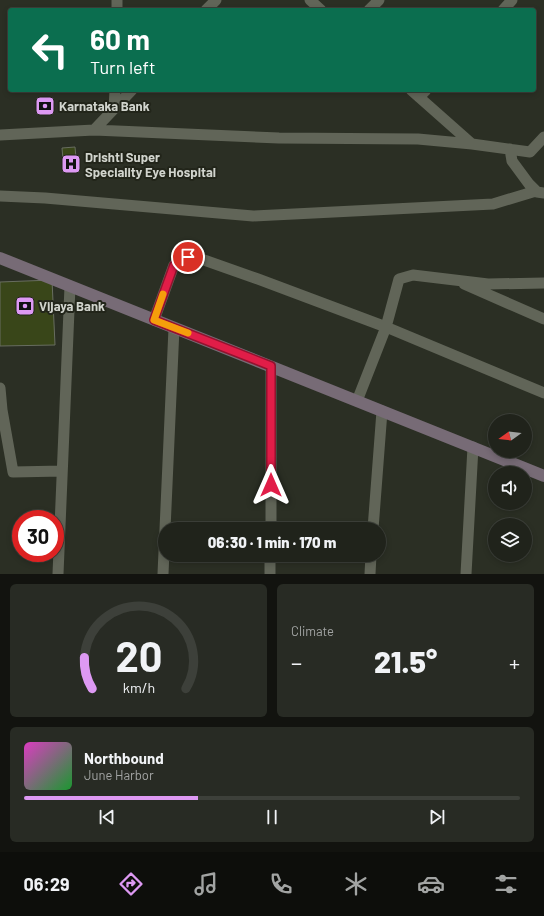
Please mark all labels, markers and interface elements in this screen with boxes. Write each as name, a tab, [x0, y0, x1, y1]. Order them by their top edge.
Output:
text: 60 m	[90, 22, 150, 56]
icon: left	[24, 24, 76, 76]
text: Turn left	[90, 56, 156, 78]
bank icon: Karnataka Bank	[34, 95, 56, 117]
place label: Karnataka Bank	[59, 98, 150, 114]
place label: Drishti Super Speciality Eye Hospital	[85, 149, 216, 180]
hospital icon: Drishti Super Speciality Eye Hospital	[60, 153, 82, 175]
pin	[171, 240, 205, 274]
icon: arrive	[177, 246, 199, 268]
bank icon: Vijaya Bank	[14, 295, 36, 317]
place label: Vijaya Bank	[39, 298, 105, 314]
north arrow	[488, 414, 532, 458]
map controls	[488, 414, 532, 562]
position arrow	[250, 464, 292, 506]
button: sound	[488, 466, 532, 510]
speed limit sign: 30	[12, 510, 64, 562]
button: layers	[488, 518, 532, 562]
text: 06:30 · 1 min · 170 m	[208, 533, 336, 551]
text: Climate	[291, 623, 334, 639]
text: 20	[115, 629, 162, 679]
text: 21.5°	[374, 643, 437, 679]
text: −	[291, 649, 302, 675]
text: +	[509, 649, 520, 675]
text: km/h	[122, 678, 155, 695]
text: Northbound	[84, 749, 164, 767]
text: June Harbor	[84, 767, 154, 783]
icon: previous	[96, 806, 118, 828]
icon: pause	[261, 806, 283, 828]
icon: next	[426, 806, 448, 828]
icon: directions	[117, 870, 145, 898]
icon: music	[192, 870, 220, 898]
icon: phone	[267, 870, 295, 898]
icon: climate	[342, 870, 370, 898]
icon: car	[417, 870, 445, 898]
icon: filters	[492, 870, 520, 898]
text: 06:29	[24, 873, 70, 895]

